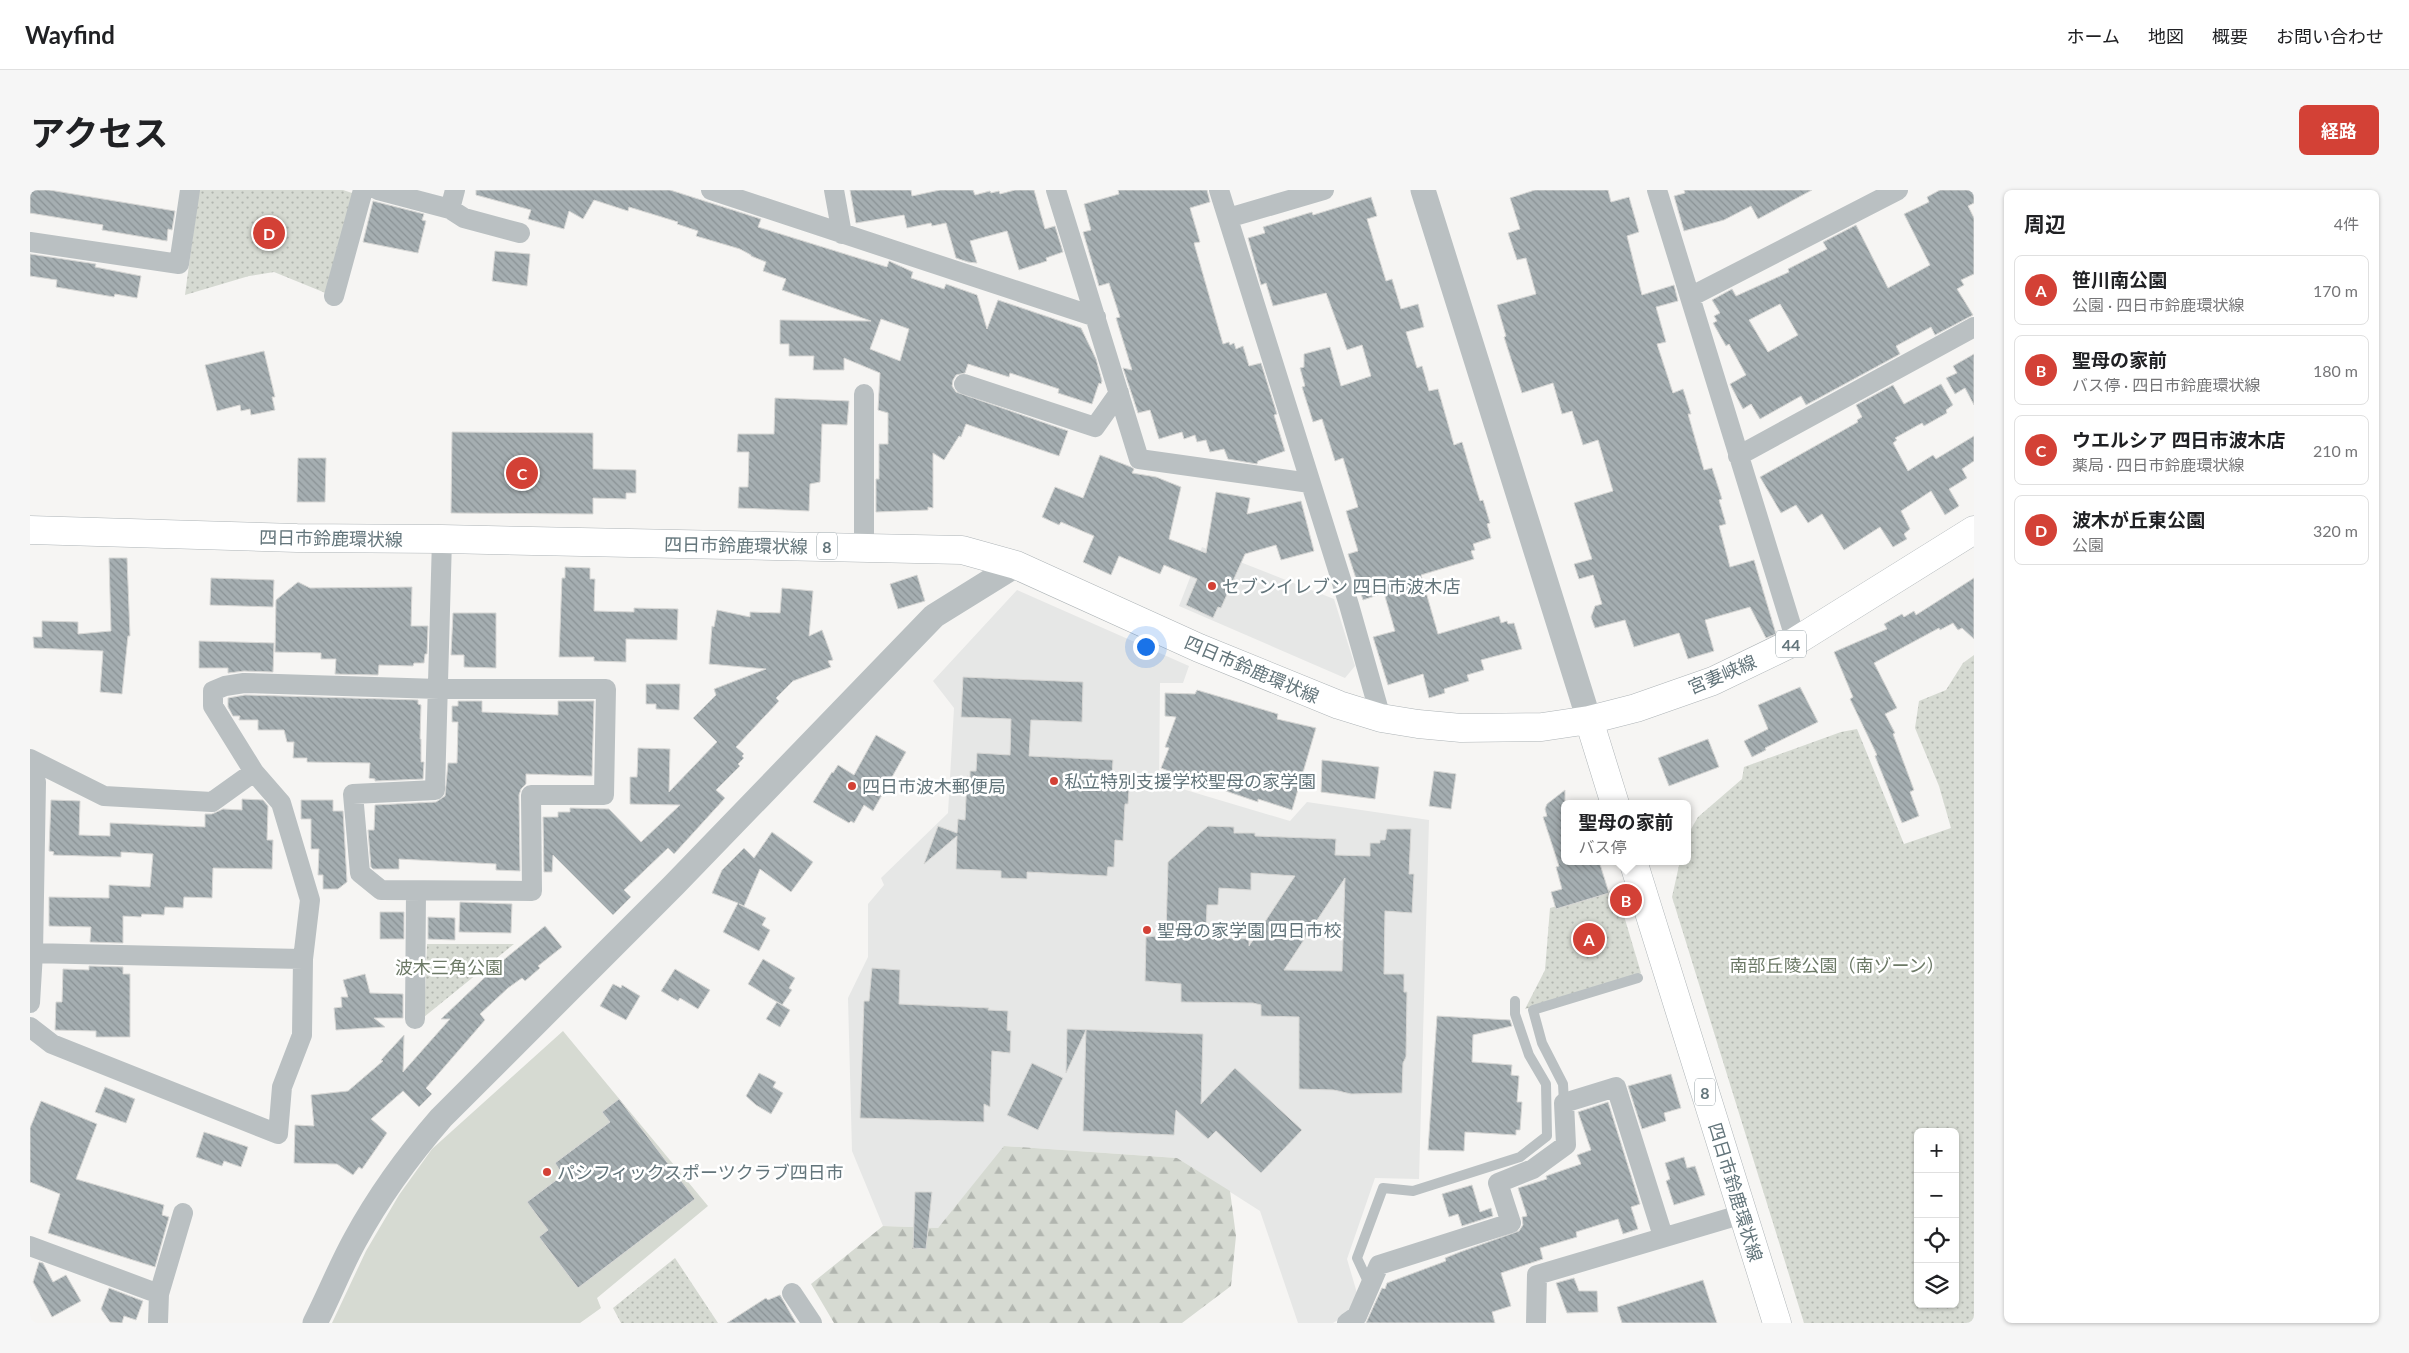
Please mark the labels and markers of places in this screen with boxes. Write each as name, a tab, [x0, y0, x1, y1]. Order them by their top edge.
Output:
pin: D	[253, 214, 285, 252]
pin: C	[506, 454, 538, 492]
place label: セブンイレブン 四日市波木店	[1222, 575, 1461, 597]
marker: セブンイレブン 四日市波木店	[1206, 580, 1218, 592]
place label: 私立特別支援学校聖母の家学園	[1064, 770, 1316, 792]
place label: 四日市波木郵便局	[862, 775, 1006, 797]
marker: 私立特別支援学校聖母の家学園	[1048, 775, 1060, 787]
marker: 四日市波木郵便局	[846, 780, 858, 792]
pin: B	[1610, 881, 1642, 919]
place label: 聖母の家学園 四日市校	[1157, 919, 1342, 941]
pin: A	[1573, 920, 1605, 958]
marker: 聖母の家学園 四日市校	[1141, 924, 1153, 936]
place label: パシフィックスポーツクラブ四日市	[557, 1161, 844, 1183]
marker: パシフィックスポーツクラブ四日市	[541, 1166, 553, 1178]

